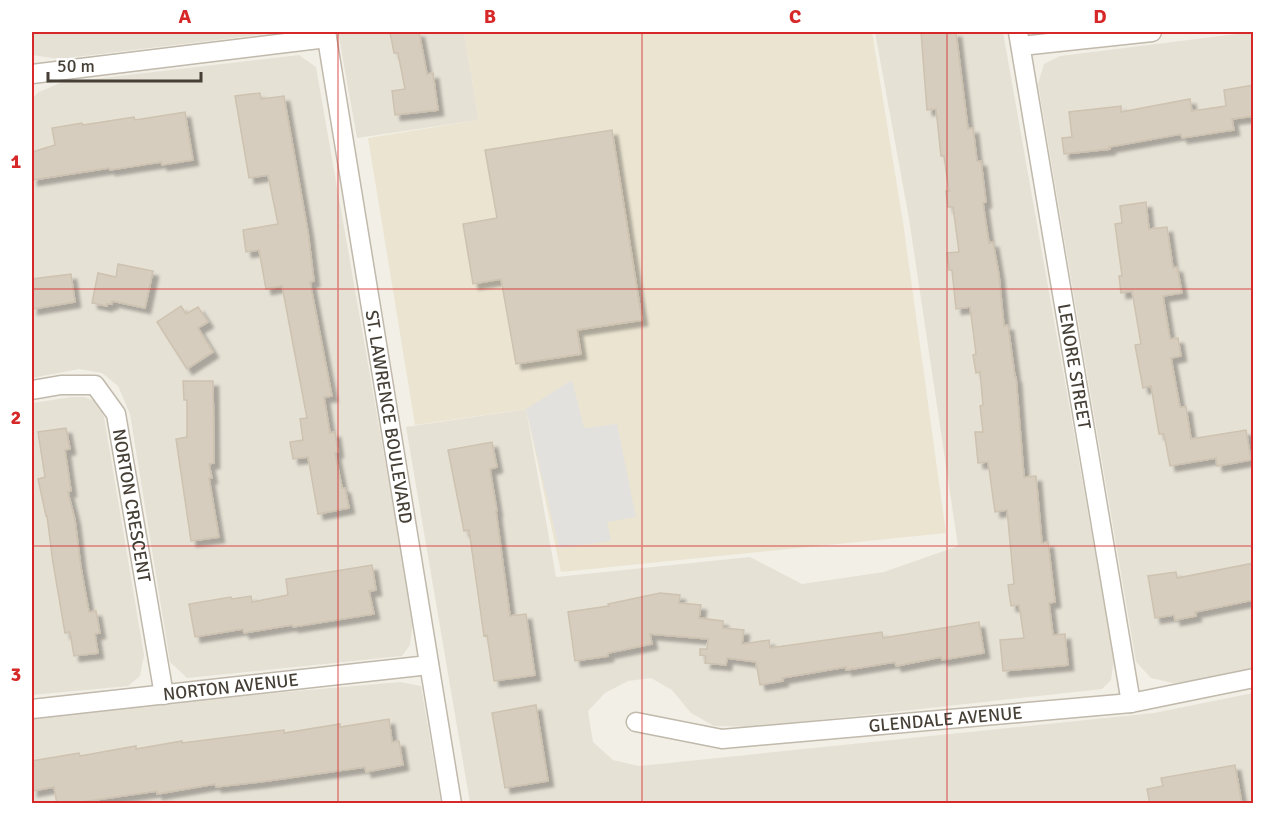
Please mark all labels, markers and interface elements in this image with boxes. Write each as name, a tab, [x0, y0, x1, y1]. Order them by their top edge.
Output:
text: A	[179, 4, 192, 29]
text: B	[484, 4, 496, 29]
text: C	[789, 4, 801, 29]
text: D	[1093, 4, 1107, 29]
scale bar	[48, 45, 201, 83]
text: 50 m	[57, 55, 95, 77]
text: 1	[11, 149, 22, 174]
street label: LENORE STREET	[1053, 302, 1096, 431]
street label: ST. LAWRENCE BOULEVARD	[361, 309, 417, 525]
text: 2	[11, 405, 21, 430]
street label: NORTON CRESCENT	[108, 427, 156, 584]
text: 3	[11, 662, 21, 687]
street label: NORTON AVENUE	[162, 669, 300, 705]
street label: GLENDALE AVENUE	[868, 702, 1023, 737]

